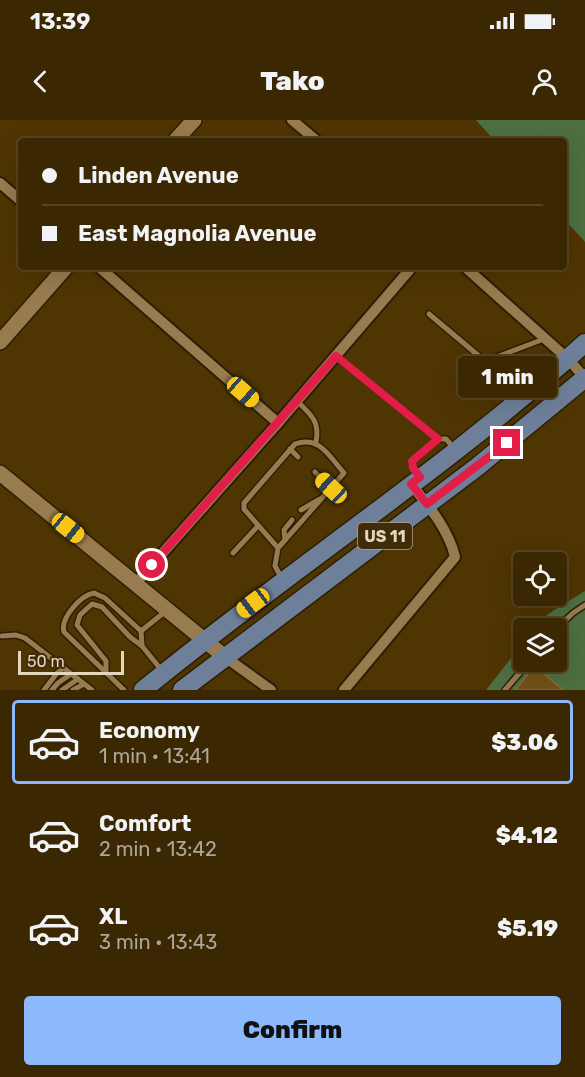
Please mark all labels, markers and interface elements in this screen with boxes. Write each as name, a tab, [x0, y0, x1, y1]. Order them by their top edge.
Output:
text: 13:39	[30, 8, 90, 35]
icon: back	[24, 65, 57, 98]
text: Tako	[260, 65, 325, 97]
icon: person	[528, 65, 561, 98]
text: Linden Avenue	[78, 162, 239, 189]
text: East Magnolia Avenue	[78, 220, 317, 247]
callout: 1 min	[458, 356, 556, 398]
text: 1 min	[481, 365, 534, 389]
car	[224, 373, 262, 411]
route end	[493, 429, 520, 456]
car	[312, 469, 350, 507]
car	[48, 510, 88, 546]
road number: US 11	[358, 523, 412, 549]
route start	[138, 551, 165, 578]
map controls	[513, 552, 567, 672]
button: locate	[513, 552, 567, 606]
car	[233, 585, 273, 621]
button: layers	[513, 618, 567, 672]
scale bar	[18, 648, 124, 676]
text: 50 m	[27, 652, 65, 671]
icon: car	[27, 715, 81, 769]
text: Economy	[99, 717, 200, 744]
text: $3.06	[491, 729, 558, 756]
text: 1 min · 13:41	[99, 744, 210, 768]
icon: car	[27, 808, 81, 862]
text: Comfort	[99, 810, 191, 837]
text: $4.12	[496, 822, 558, 849]
text: 2 min · 13:42	[99, 837, 217, 861]
icon: car	[27, 901, 81, 955]
text: XL	[99, 903, 127, 930]
text: $5.19	[497, 915, 558, 942]
text: 3 min · 13:43	[99, 930, 217, 954]
button: Confirm	[24, 996, 561, 1065]

